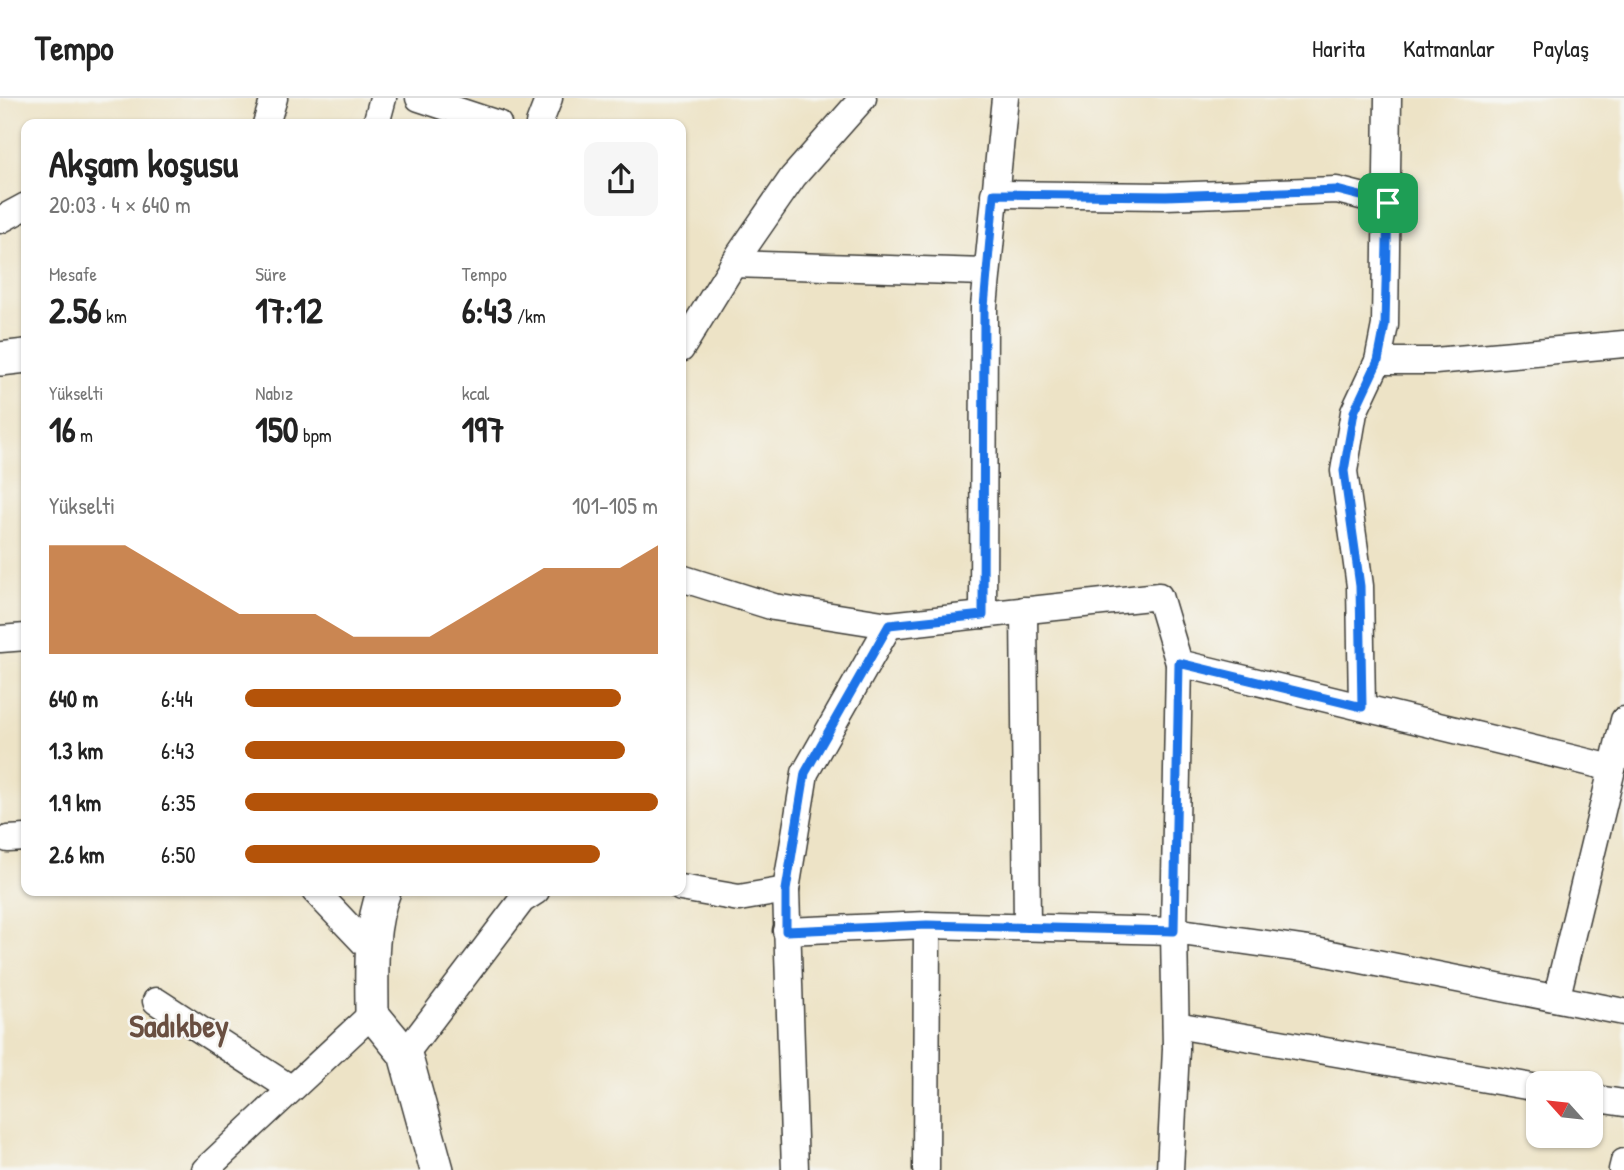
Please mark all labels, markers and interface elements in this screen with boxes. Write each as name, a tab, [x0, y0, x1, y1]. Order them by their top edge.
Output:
text: Tempo	[35, 26, 113, 70]
text: Harita	[1312, 32, 1365, 64]
text: Katmanlar	[1403, 32, 1495, 64]
text: Paylaş	[1533, 32, 1589, 64]
text: Akşam koşusu	[49, 137, 238, 189]
button: share	[584, 142, 658, 216]
pin	[1358, 173, 1418, 233]
icon: arrive	[1369, 184, 1407, 222]
text: 20:03 · 4 × 640 m	[49, 189, 191, 220]
text: Mesafe	[49, 261, 97, 287]
text: Süre	[255, 261, 287, 287]
text: Tempo	[462, 261, 507, 287]
text: 2.56	[49, 287, 102, 334]
text: 17:12	[255, 287, 323, 334]
text: 6:43	[462, 287, 513, 334]
text: km	[102, 303, 127, 329]
text: /km	[513, 303, 546, 329]
text: Yükselti	[49, 380, 104, 406]
text: Nabız	[255, 380, 293, 406]
text: kcal	[462, 380, 489, 406]
text: 16	[49, 406, 76, 453]
text: 150	[255, 406, 299, 453]
text: 197	[462, 406, 505, 453]
text: m	[76, 422, 93, 448]
text: bpm	[299, 422, 332, 448]
text: Yükselti	[49, 490, 115, 521]
text: 101–105 m	[572, 490, 658, 521]
text: 640 m	[49, 683, 98, 714]
text: 6:44	[161, 683, 193, 714]
text: 1.3 km	[49, 735, 103, 766]
text: 6:43	[161, 735, 194, 766]
text: 1.9 km	[49, 787, 101, 818]
text: 6:35	[161, 787, 196, 818]
text: 2.6 km	[49, 839, 104, 870]
text: 6:50	[161, 839, 196, 870]
district label: Sadıkbey	[129, 1004, 229, 1048]
north arrow	[1526, 1071, 1603, 1148]
map controls	[1526, 1071, 1603, 1148]

